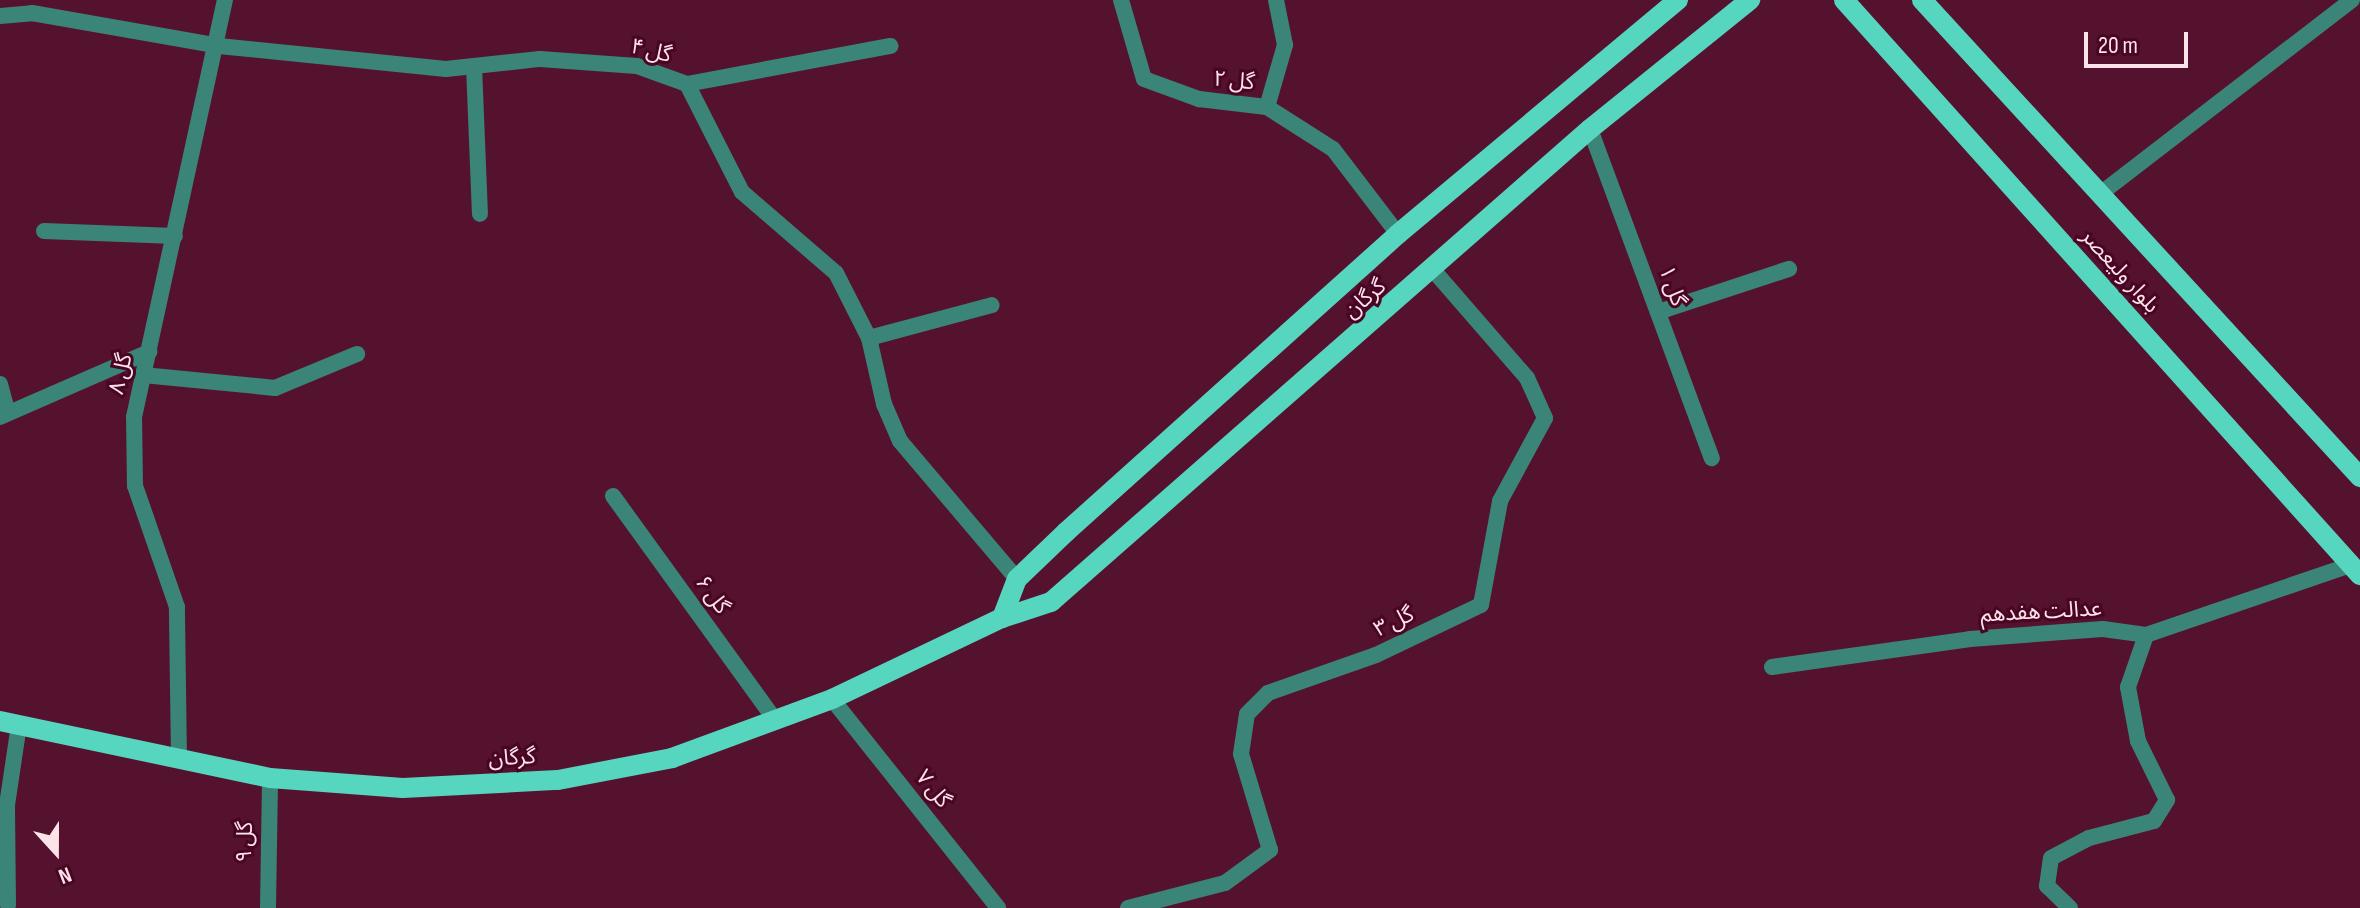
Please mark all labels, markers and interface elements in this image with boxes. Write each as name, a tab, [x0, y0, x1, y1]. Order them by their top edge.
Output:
scale bar	[2088, 16, 2192, 66]
text: 20 m	[2098, 31, 2138, 60]
street label: گل ۴	[628, 33, 674, 69]
street label: گل ۲	[1212, 66, 1256, 96]
street label: بلوار ولیعصر	[2075, 223, 2165, 319]
street label: گل ۱	[1653, 262, 1691, 310]
street label: گرگان	[1338, 273, 1392, 325]
street label: گل ۸	[104, 351, 138, 397]
street label: گل ۶	[689, 571, 735, 619]
street label: عدالت هفدهم	[1980, 596, 2102, 628]
street label: گل ۳	[1370, 601, 1418, 643]
street label: گرگان	[488, 744, 536, 772]
street label: گل ۷	[910, 765, 956, 813]
north arrow	[16, 812, 96, 892]
street label: گل ۹	[231, 821, 259, 863]
text: N	[54, 860, 75, 890]

